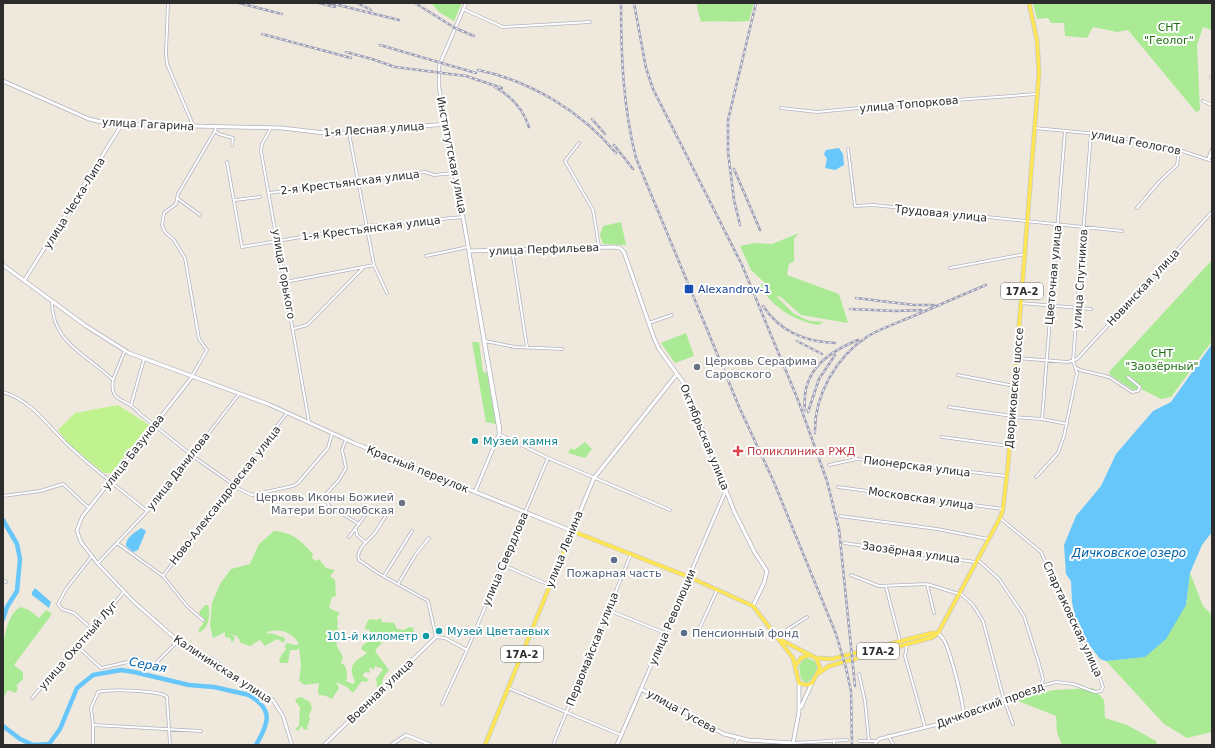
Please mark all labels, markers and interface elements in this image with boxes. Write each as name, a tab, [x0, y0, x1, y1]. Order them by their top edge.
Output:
park label: СНТ "Геолог"	[1144, 21, 1194, 47]
street label: улица Топоркова	[859, 94, 959, 115]
street label: Институтская улица	[434, 96, 469, 215]
street label: улица Гагарина	[101, 116, 194, 133]
street label: 1-я Лесная улица	[323, 119, 425, 140]
street label: улица Геологов	[1090, 127, 1182, 158]
street label: улица Ческа-Липа	[41, 155, 108, 251]
street label: 2-я Крестьянская улица	[280, 168, 420, 197]
street label: Трудовая улица	[893, 202, 988, 225]
street label: 1-я Крестьянская улица	[301, 214, 441, 243]
street label: Цветочная улица	[1043, 224, 1064, 326]
street label: улица Горького	[269, 228, 298, 320]
street label: улица Спутников	[1071, 229, 1090, 330]
street label: улица Перфильева	[489, 241, 599, 258]
street label: Новинская улица	[1104, 246, 1182, 328]
marker: Alexandrov-1	[683, 283, 695, 295]
place label: Alexandrov-1	[698, 283, 771, 296]
road number: 17А-2	[1001, 283, 1043, 299]
street label: Двориковское шоссе	[1003, 327, 1026, 449]
park label: СНТ "Заозёрный"	[1125, 347, 1199, 373]
place label: Церковь Серафима Саровского	[705, 355, 817, 381]
marker: Церковь Серафима Саровского	[692, 362, 702, 372]
street label: Октябрьская улица	[677, 382, 732, 492]
street label: улица Базунова	[100, 412, 167, 493]
street label: Ново-Александровская улица	[167, 423, 284, 567]
street label: улица Данилова	[144, 430, 213, 513]
place label: Музей камня	[483, 435, 558, 448]
marker: Музей камня	[470, 436, 480, 446]
street label: Красный переулок	[365, 443, 471, 496]
marker: Поликлиника РЖД	[732, 445, 744, 457]
place label: Поликлиника РЖД	[747, 445, 856, 458]
street label: Пионерская улица	[863, 453, 971, 480]
street label: Московская улица	[867, 485, 975, 512]
place label: Церковь Иконы Божией Матери Боголюбская	[256, 491, 394, 517]
marker: Церковь Иконы Божией Матери Боголюбская	[397, 498, 407, 508]
street label: улица Ленина	[543, 509, 586, 590]
street label: улица Свердлова	[480, 510, 531, 608]
street label: Заозёрная улица	[861, 539, 961, 566]
water label: Дичковское озеро	[1071, 546, 1186, 560]
marker: Пожарная часть	[609, 555, 619, 565]
street label: Спартаковская улица	[1040, 559, 1105, 679]
place label: Пожарная часть	[567, 567, 661, 580]
street label: улица Революции	[646, 567, 699, 667]
street label: Первомайская улица	[564, 590, 621, 708]
street label: улица Охотный Луг	[36, 598, 121, 693]
place label: Музей Цветаевых	[447, 625, 550, 638]
marker: Музей Цветаевых	[434, 626, 444, 636]
place label: Пенсионный фонд	[692, 627, 799, 640]
marker: Пенсионный фонд	[679, 628, 689, 638]
place label: 101-й километр	[326, 630, 418, 643]
marker: 101-й километр	[421, 631, 431, 641]
street label: Калининская улица	[171, 633, 274, 706]
road number: 17А-2	[857, 643, 899, 659]
road number: 17А-2	[501, 646, 543, 662]
water label: Серая	[128, 655, 168, 675]
street label: Военная улица	[344, 656, 416, 726]
street label: Дичковский проезд	[935, 680, 1046, 731]
street label: улица Гусева	[645, 687, 719, 736]

